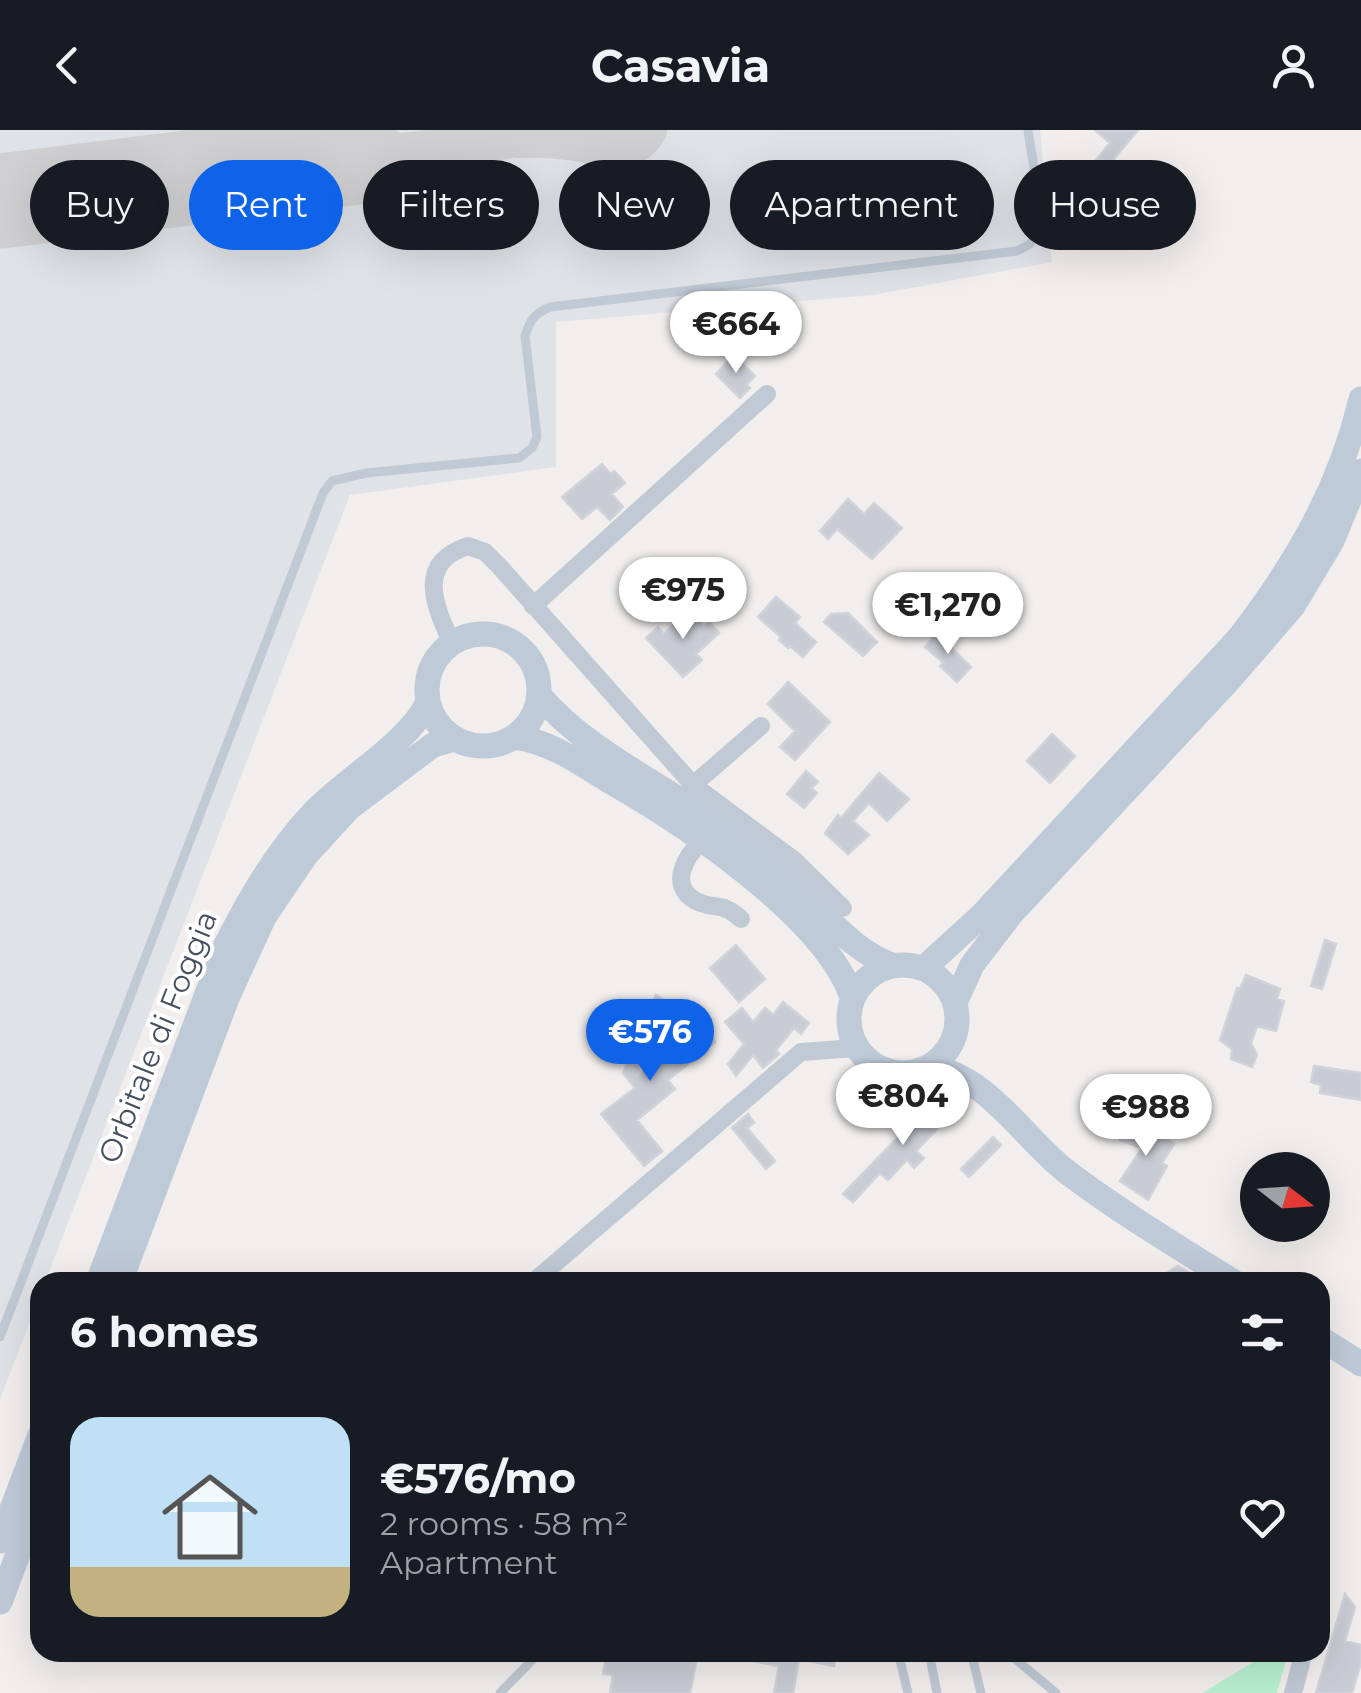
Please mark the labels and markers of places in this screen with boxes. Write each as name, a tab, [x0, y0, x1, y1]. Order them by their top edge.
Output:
pin: €664	[677, 291, 795, 376]
pin: €975	[624, 557, 742, 642]
pin: €1,270	[867, 572, 1029, 657]
pin: €576	[591, 999, 709, 1084]
pin: €804	[844, 1063, 962, 1148]
pin: €988	[1087, 1074, 1205, 1159]

